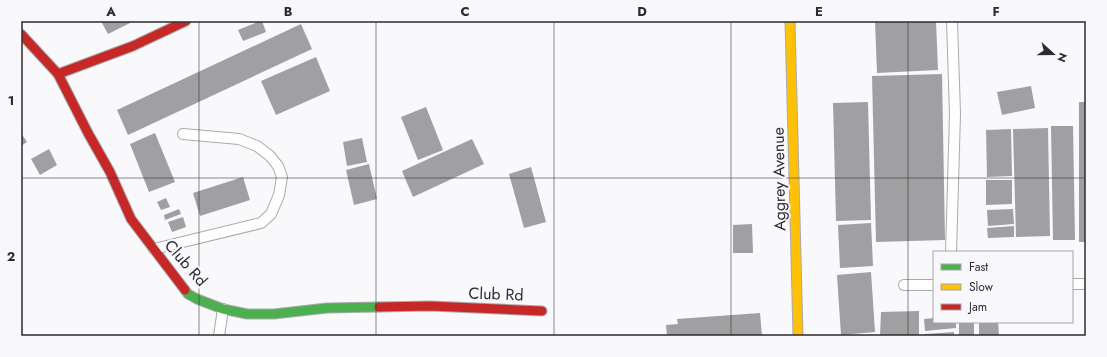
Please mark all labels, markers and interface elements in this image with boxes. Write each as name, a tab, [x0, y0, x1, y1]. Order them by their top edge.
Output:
text: A	[105, 2, 116, 21]
text: B	[284, 2, 293, 21]
text: C	[460, 2, 470, 21]
text: D	[637, 2, 647, 21]
text: E	[815, 2, 823, 21]
text: F	[992, 2, 1000, 21]
north arrow	[1033, 34, 1073, 74]
text: N	[1053, 51, 1071, 65]
text: 1	[8, 91, 14, 110]
street label: Aggrey Avenue	[767, 127, 791, 231]
street label: Club Rd	[159, 235, 213, 291]
text: 2	[7, 247, 15, 266]
legend	[933, 251, 1073, 323]
text: Fast	[969, 258, 988, 276]
text: Slow	[969, 278, 994, 296]
street label: Club Rd	[468, 282, 524, 306]
text: Jam	[967, 298, 987, 316]

